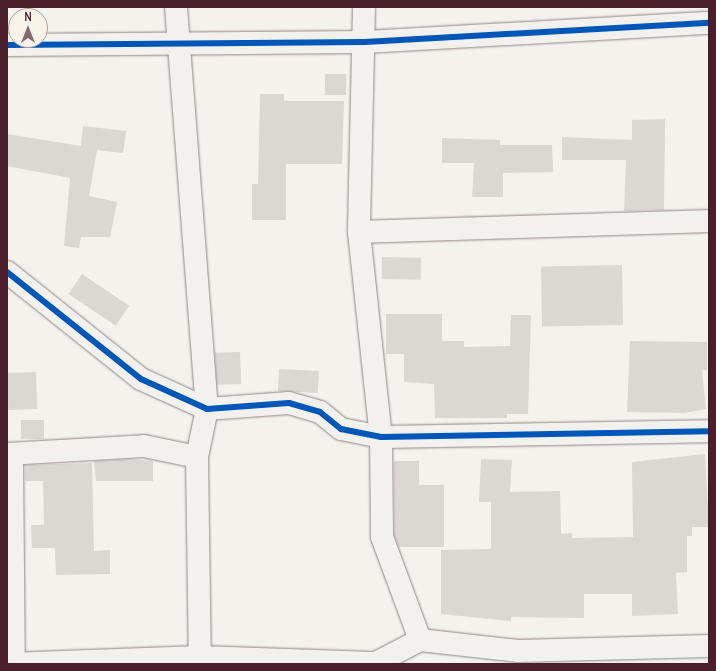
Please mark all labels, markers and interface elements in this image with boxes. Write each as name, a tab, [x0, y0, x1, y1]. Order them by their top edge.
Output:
north arrow	[8, 8, 48, 48]
text: N	[24, 10, 32, 24]

